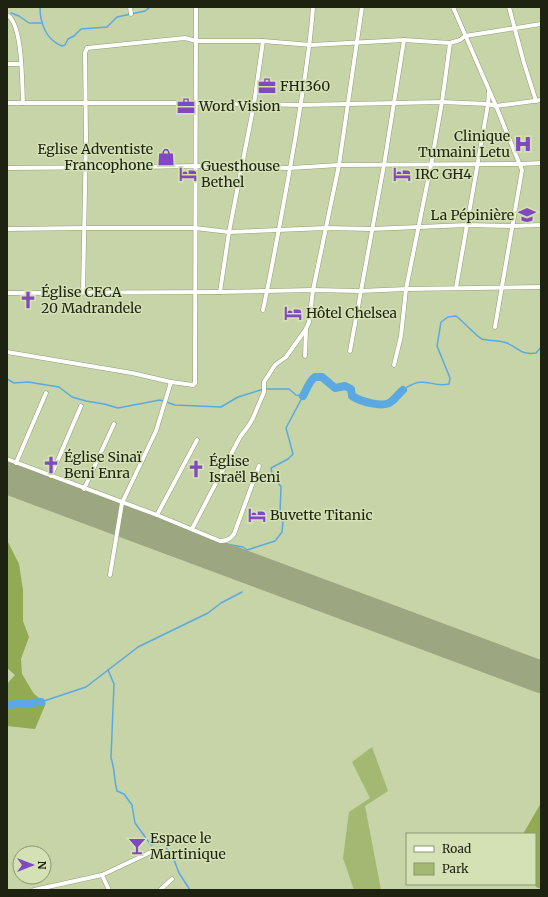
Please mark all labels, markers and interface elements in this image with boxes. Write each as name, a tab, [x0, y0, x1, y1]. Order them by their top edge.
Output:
office icon: FHI360	[257, 76, 277, 96]
place label: FHI360	[280, 77, 330, 95]
office icon: Word Vision	[176, 96, 196, 116]
place label: Word Vision	[198, 97, 280, 115]
place label: Clinique Tumaini Letu	[418, 127, 510, 161]
hospital icon: Clinique Tumaini Letu	[513, 134, 533, 154]
place label: Eglise Adventiste Francophone	[38, 140, 153, 174]
shop icon: Eglise Adventiste Francophone	[156, 147, 176, 167]
place label: Guesthouse Bethel	[201, 157, 280, 191]
hotel icon: Guesthouse Bethel	[178, 164, 198, 184]
hotel icon: IRC GH4	[392, 164, 412, 184]
place label: IRC GH4	[415, 165, 472, 183]
school or university icon: La Pépinière	[517, 205, 537, 225]
place label: La Pépinière	[431, 206, 514, 224]
place label: Église CECA 20 Madrandele	[41, 283, 142, 317]
church icon: Église CECA 20 Madrandele	[18, 290, 38, 310]
hotel icon: Hôtel Chelsea	[283, 303, 303, 323]
place label: Hôtel Chelsea	[306, 304, 398, 322]
place label: Église Sinaï Beni Enra	[64, 448, 142, 482]
place label: Église Israël Beni	[209, 452, 281, 486]
church icon: Église Sinaï Beni Enra	[41, 455, 61, 475]
church icon: Église Israël Beni	[186, 459, 206, 479]
hotel icon: Buvette Titanic	[247, 505, 267, 525]
place label: Buvette Titanic	[270, 506, 372, 524]
place label: Espace le Martinique	[150, 829, 226, 863]
legend	[406, 833, 536, 885]
bar icon: Espace le Martinique	[127, 836, 147, 856]
text: Road	[442, 841, 471, 856]
north arrow	[12, 845, 52, 885]
text: N	[35, 861, 49, 870]
text: Park	[442, 861, 469, 876]

